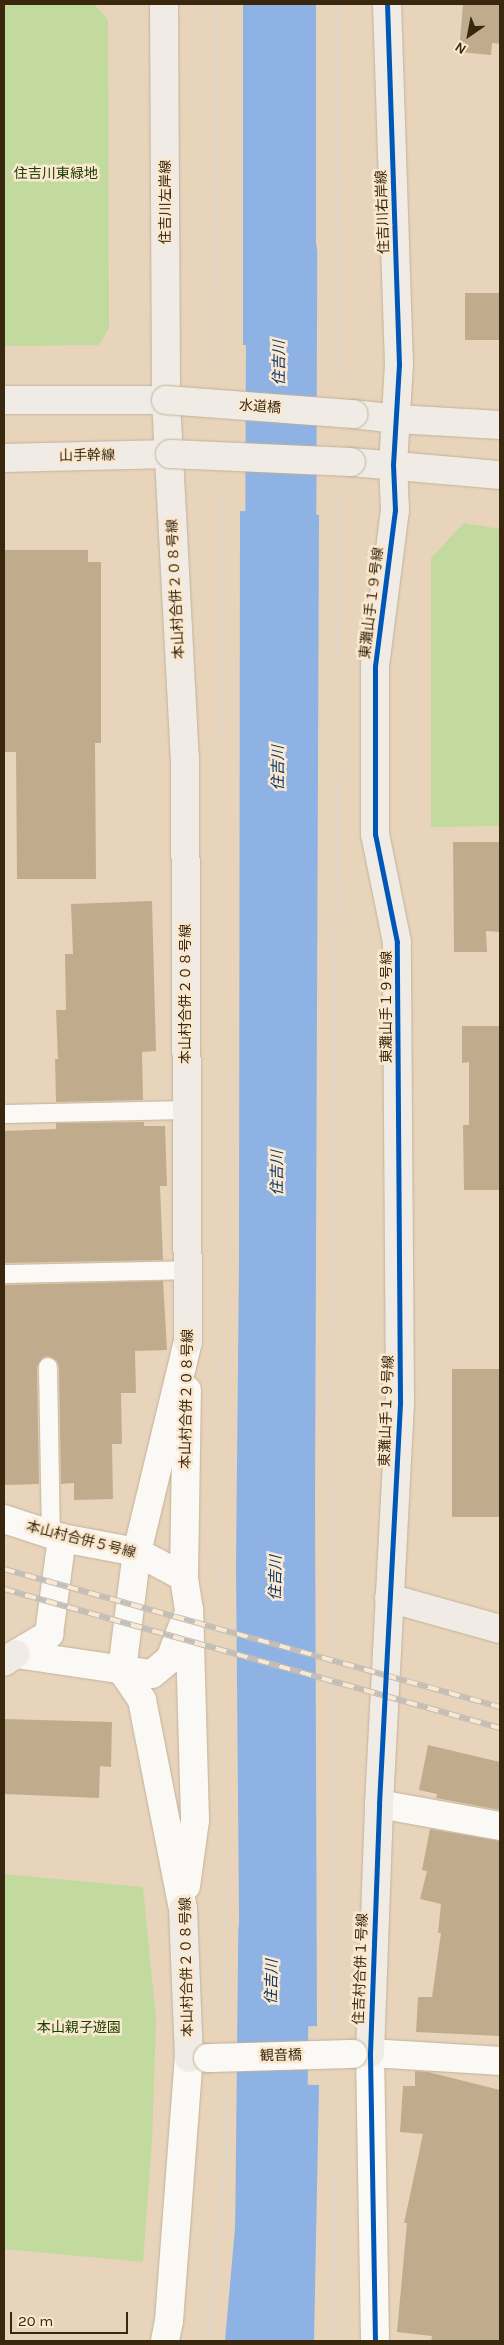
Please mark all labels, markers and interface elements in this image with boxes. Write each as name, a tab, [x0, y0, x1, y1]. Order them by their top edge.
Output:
north arrow	[444, 10, 494, 60]
text: N	[452, 38, 469, 58]
street label: 住吉川左岸線	[158, 160, 174, 244]
park label: 住吉川東緑地	[14, 166, 98, 182]
street label: 住吉川右岸線	[373, 170, 393, 254]
water label: 住吉川	[271, 341, 289, 385]
street label: 水道橋	[238, 397, 282, 417]
street label: 山手幹線	[59, 447, 115, 465]
street label: 本山村合併２０８号線	[164, 519, 188, 659]
street label: 東灘山手１９号線	[357, 546, 387, 660]
water label: 住吉川	[270, 746, 288, 790]
street label: 本山村合併２０８号線	[178, 924, 194, 1064]
street label: 東灘山手１９号線	[379, 951, 395, 1063]
water label: 住吉川	[269, 1151, 287, 1195]
street label: 本山村合併２０８号線	[177, 1329, 197, 1469]
street label: 東灘山手１９号線	[377, 1355, 397, 1467]
street label: 本山村合併５号線	[25, 1518, 137, 1562]
water label: 住吉川	[267, 1555, 285, 1601]
street label: 本山村合併２０８号線	[177, 1897, 197, 2037]
street label: 住吉村合併１号線	[351, 1913, 371, 2025]
water label: 住吉川	[263, 1959, 281, 2005]
park label: 本山親子遊園	[37, 2020, 121, 2036]
street label: 観音橋	[260, 2047, 302, 2065]
scale bar	[12, 2302, 130, 2334]
text: 20 m	[18, 2312, 53, 2330]

